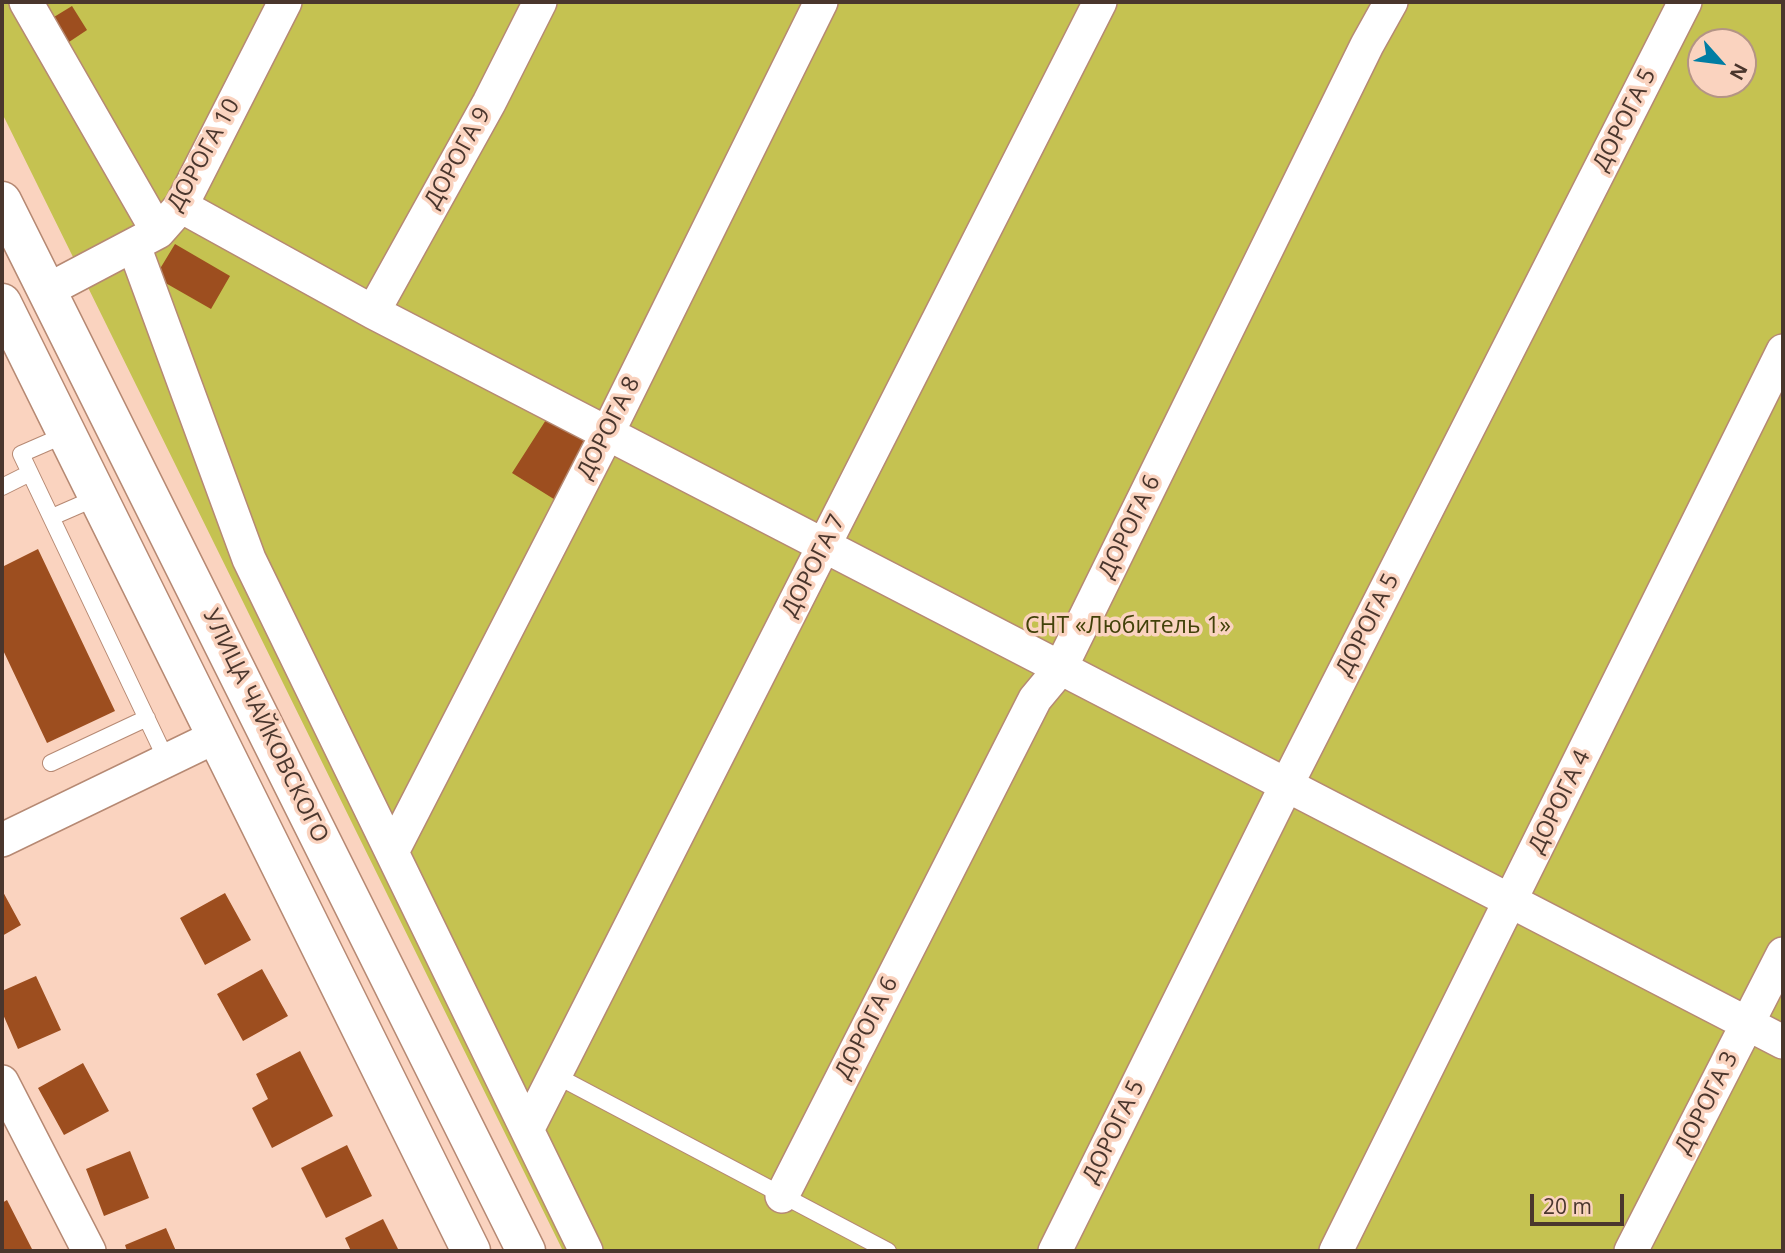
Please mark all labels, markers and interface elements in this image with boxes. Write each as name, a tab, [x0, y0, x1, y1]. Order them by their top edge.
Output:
north arrow	[1687, 28, 1757, 98]
text: N	[1724, 59, 1754, 85]
street label: ДОРОГА 5	[1588, 64, 1662, 176]
street label: ДОРОГА 10	[162, 94, 246, 216]
street label: ДОРОГА 9	[419, 103, 497, 213]
street label: ДОРОГА 8	[572, 372, 646, 484]
street label: ДОРОГА 6	[1093, 471, 1167, 583]
street label: ДОРОГА 7	[777, 510, 851, 622]
street label: ДОРОГА 5	[1331, 569, 1405, 681]
street label: УЛИЦА ЧАЙКОВСКОГО	[196, 605, 334, 847]
park label: СНТ «Любитель 1»	[1025, 612, 1231, 640]
street label: ДОРОГА 4	[1523, 746, 1597, 858]
street label: ДОРОГА 6	[830, 972, 904, 1084]
street label: ДОРОГА 3	[1670, 1047, 1744, 1159]
street label: ДОРОГА 5	[1077, 1076, 1151, 1188]
scale bar	[1533, 1180, 1628, 1224]
text: 20 m	[1543, 1192, 1592, 1220]

